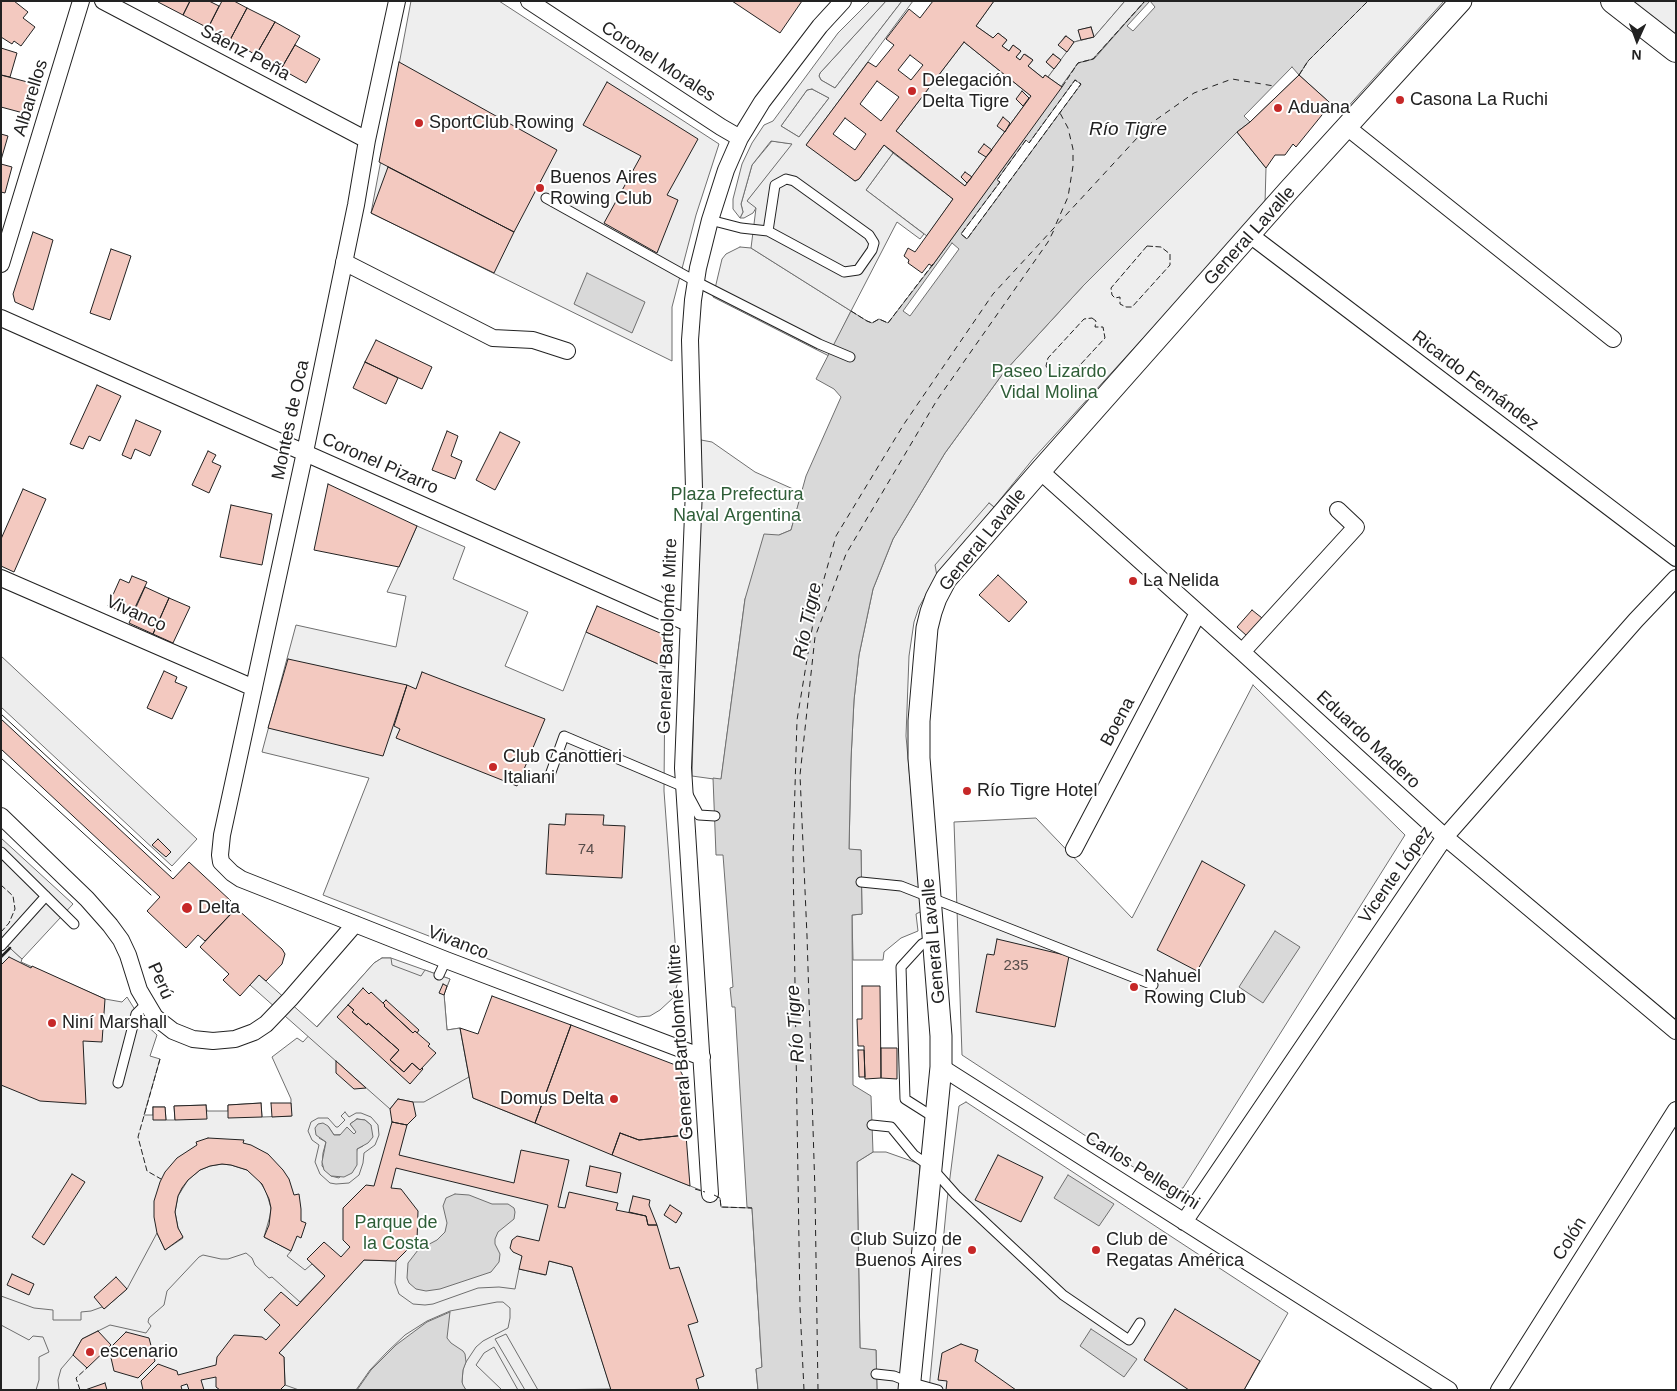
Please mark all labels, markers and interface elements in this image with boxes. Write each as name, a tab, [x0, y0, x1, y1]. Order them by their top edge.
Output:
north arrow	[1612, 15, 1662, 65]
street label: Coronel Morales	[597, 17, 719, 107]
street label: Sáenz Peña	[197, 20, 293, 86]
text: N	[1631, 47, 1642, 63]
street label: Albarellos	[9, 57, 53, 139]
place label: Delegación Delta Tigre	[922, 70, 1012, 112]
marker: Delegación Delta Tigre	[906, 85, 918, 97]
place label: Casona La Ruchi	[1410, 89, 1548, 111]
marker: Casona La Ruchi	[1394, 94, 1406, 106]
place label: Aduana	[1288, 97, 1350, 119]
marker: Aduana	[1272, 102, 1284, 114]
place label: SportClub Rowing	[429, 112, 574, 134]
marker: SportClub Rowing	[413, 117, 425, 129]
water label: Río Tigre	[1089, 119, 1167, 141]
place label: Buenos Aires Rowing Club	[550, 167, 657, 210]
marker: Buenos Aires Rowing Club	[534, 182, 546, 194]
street label: General Lavalle	[1200, 182, 1300, 290]
street label: Ricardo Fernández	[1407, 326, 1543, 436]
street label: Montes de Oca	[268, 358, 314, 482]
park label: Paseo Lizardo Vidal Molina	[991, 361, 1107, 404]
street label: Coronel Pizarro	[318, 429, 442, 499]
park label: Plaza Prefectura Naval Argentina	[670, 484, 804, 526]
street label: General Lavalle	[935, 484, 1031, 596]
street label: General Bartolomé Mitre	[654, 538, 682, 734]
place label: La Nelida	[1143, 570, 1219, 592]
marker: La Nelida	[1127, 575, 1139, 587]
water label: Río Tigre	[789, 580, 827, 662]
street label: Vivanco	[103, 591, 169, 637]
street label: Eduardo Madero	[1312, 686, 1424, 794]
street label: Boena	[1096, 694, 1140, 750]
place label: Club Canottieri Italiani	[503, 746, 622, 789]
marker: Club Canottieri Italiani	[487, 761, 499, 773]
place label: Río Tigre Hotel	[977, 780, 1097, 802]
marker: Río Tigre Hotel	[961, 785, 973, 797]
street label: Vicente López	[1355, 822, 1437, 928]
house number: 74	[578, 841, 594, 859]
street label: General Lavalle	[918, 877, 950, 1005]
place label: Delta	[198, 897, 240, 919]
marker: Delta	[180, 901, 194, 915]
street label: Vivanco	[424, 922, 492, 964]
street label: General Bartolomé Mitre	[663, 943, 699, 1141]
house number: 235	[1003, 957, 1029, 975]
street label: Perú	[142, 959, 178, 1003]
place label: Nahuel Rowing Club	[1144, 966, 1246, 1009]
marker: Nahuel Rowing Club	[1128, 981, 1140, 993]
water label: Río Tigre	[782, 984, 810, 1064]
place label: Niní Marshall	[62, 1012, 167, 1034]
marker: Niní Marshall	[46, 1017, 58, 1029]
place label: Domus Delta	[500, 1088, 604, 1110]
marker: Domus Delta	[608, 1093, 620, 1105]
street label: Carlos Pellegrini	[1081, 1127, 1203, 1215]
park label: Parque de la Costa	[354, 1212, 438, 1254]
street label: Colón	[1548, 1213, 1592, 1265]
place label: Club Suizo de Buenos Aires	[850, 1229, 962, 1272]
place label: Club de Regatas América	[1106, 1229, 1244, 1272]
marker: Club Suizo de Buenos Aires	[966, 1244, 978, 1256]
marker: Club de Regatas América	[1090, 1244, 1102, 1256]
place label: escenario	[100, 1341, 178, 1363]
marker: escenario	[84, 1346, 96, 1358]

